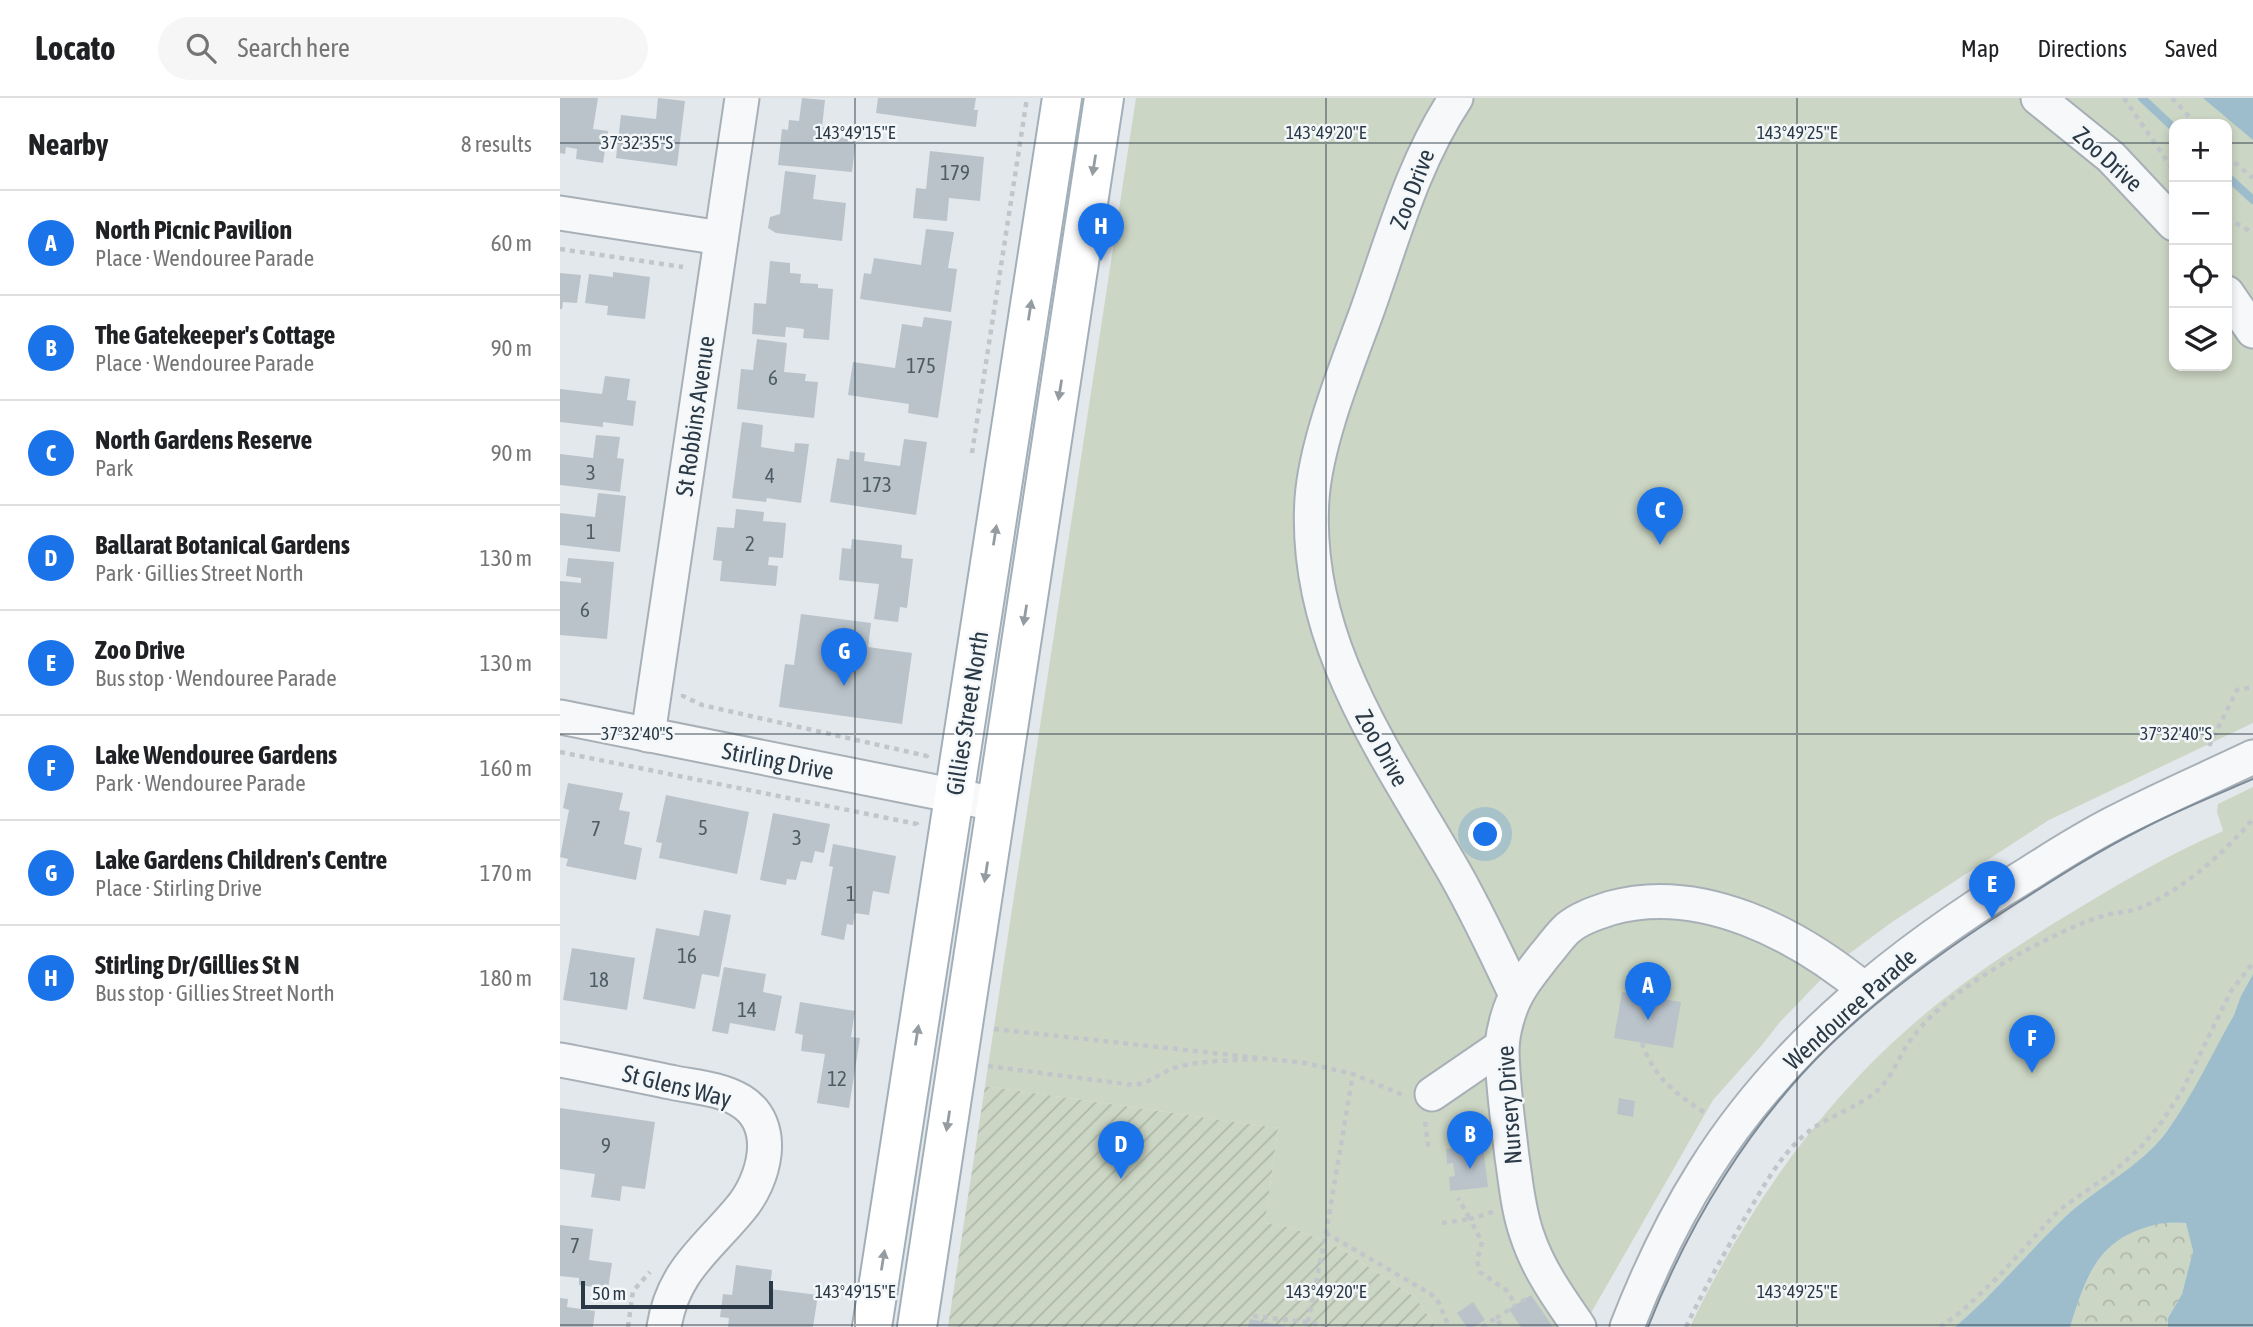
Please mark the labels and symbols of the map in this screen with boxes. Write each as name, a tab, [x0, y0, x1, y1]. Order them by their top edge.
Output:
street label: Zoo Drive	[2068, 121, 2148, 197]
text: 143°49'15"E	[815, 122, 896, 143]
text: 143°49'20"E	[1286, 122, 1367, 143]
text: 143°49'25"E	[1757, 122, 1838, 143]
text: 37°32'35"S	[601, 132, 673, 153]
street label: Zoo Drive	[1384, 145, 1440, 233]
one-way arrow	[1088, 155, 1099, 177]
house number: 179	[940, 160, 970, 184]
pin: H	[1078, 203, 1124, 261]
one-way arrow	[1024, 299, 1035, 321]
street label: St Robbins Avenue	[670, 334, 720, 498]
house number: 175	[906, 353, 936, 377]
house number: 6	[768, 365, 778, 389]
one-way arrow	[1054, 379, 1065, 401]
house number: 3	[586, 460, 596, 484]
house number: 4	[765, 463, 775, 487]
house number: 173	[862, 472, 892, 496]
pin: C	[1637, 487, 1683, 545]
house number: 1	[586, 519, 596, 543]
one-way arrow	[990, 524, 1001, 546]
house number: 2	[745, 531, 755, 555]
house number: 6	[580, 597, 590, 621]
one-way arrow	[1020, 604, 1031, 626]
pin: G	[821, 628, 867, 686]
street label: Gillies Street North	[941, 629, 993, 797]
street label: Zoo Drive	[1350, 705, 1414, 791]
text: 37°32'40"S	[601, 723, 673, 744]
text: 37°32'40"S	[2140, 723, 2212, 744]
street label: Stirling Drive	[720, 737, 836, 785]
house number: 5	[698, 815, 708, 839]
house number: 7	[591, 816, 601, 840]
your location	[1468, 817, 1502, 851]
house number: 3	[792, 825, 802, 849]
one-way arrow	[980, 861, 991, 883]
pin: E	[1969, 861, 2015, 919]
house number: 1	[846, 881, 856, 905]
house number: 16	[677, 943, 697, 967]
street label: Wendouree Parade	[1779, 943, 1921, 1075]
pin: A	[1625, 962, 1671, 1020]
house number: 18	[589, 967, 609, 991]
house number: 14	[737, 997, 757, 1021]
pin: F	[2009, 1015, 2055, 1073]
one-way arrow	[912, 1024, 923, 1046]
street label: Nursery Drive	[1491, 1045, 1527, 1165]
street label: St Glens Way	[620, 1059, 734, 1113]
house number: 12	[827, 1066, 847, 1090]
one-way arrow	[943, 1110, 954, 1132]
pin: B	[1447, 1111, 1493, 1169]
pin: D	[1098, 1121, 1144, 1179]
house number: 9	[601, 1133, 611, 1157]
house number: 7	[570, 1233, 580, 1257]
one-way arrow	[878, 1248, 889, 1270]
scale bar	[581, 1278, 774, 1310]
text: 143°49'15"E	[815, 1281, 896, 1302]
text: 143°49'20"E	[1286, 1281, 1367, 1302]
text: 143°49'25"E	[1757, 1281, 1838, 1302]

